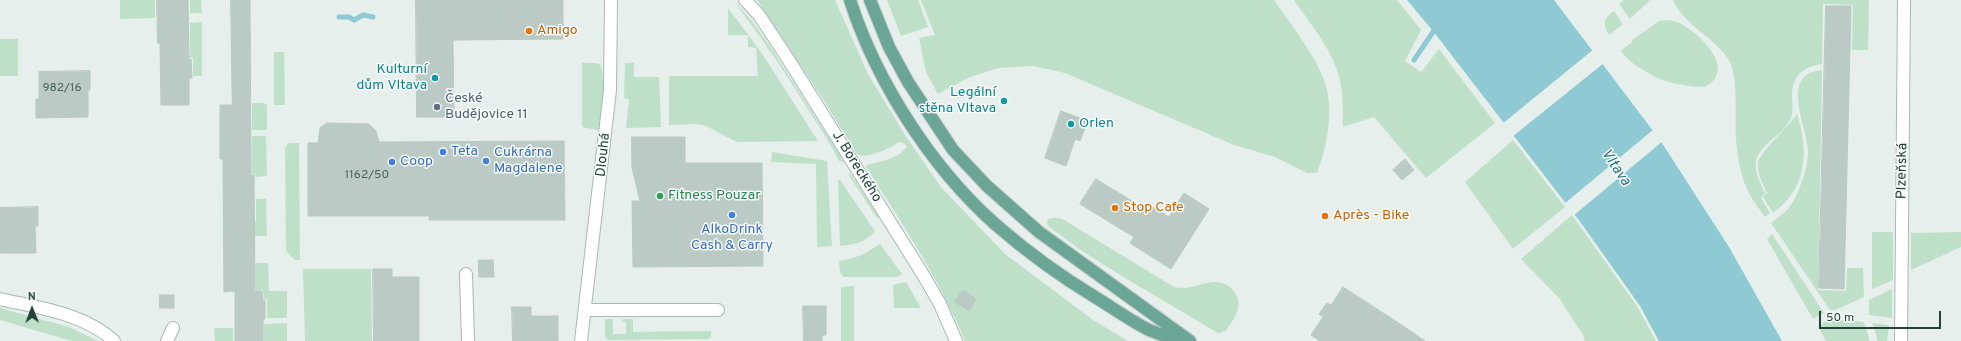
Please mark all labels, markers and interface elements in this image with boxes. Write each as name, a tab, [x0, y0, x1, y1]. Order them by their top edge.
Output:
place label: Amigo	[537, 23, 578, 39]
marker: Amigo	[524, 26, 534, 36]
place label: Kulturní dům Vltava	[356, 62, 427, 94]
marker: Kulturní dům Vltava	[430, 73, 440, 83]
house number: 982/16	[42, 82, 82, 96]
place label: Legální stěna Vltava	[919, 85, 996, 118]
place label: České Budějovice 11	[445, 91, 528, 124]
marker: Legální stěna Vltava	[999, 96, 1009, 106]
marker: České Budějovice 11	[432, 102, 442, 112]
place label: Orlen	[1079, 116, 1114, 132]
marker: Orlen	[1066, 119, 1076, 129]
street label: J. Boreckého	[827, 128, 885, 206]
street label: Dlouhá	[593, 132, 615, 178]
street label: Plzeňská	[1894, 143, 1912, 199]
place label: Teta	[451, 144, 478, 160]
place label: Cukrárna Magdalene	[494, 145, 562, 178]
water label: Vltava	[1596, 146, 1634, 190]
marker: Teta	[438, 147, 448, 157]
place label: Coop	[400, 154, 433, 170]
marker: Cukrárna Magdalene	[481, 156, 491, 166]
marker: Coop	[387, 157, 397, 167]
house number: 1162/50	[345, 169, 389, 183]
place label: Fitness Pouzar	[668, 188, 761, 204]
marker: Fitness Pouzar	[655, 191, 665, 201]
place label: Stop Cafe	[1123, 200, 1184, 216]
marker: Stop Cafe	[1110, 203, 1120, 213]
place label: Après - Bike	[1333, 208, 1409, 224]
marker: AlkoDrink Cash & Carry	[727, 210, 737, 220]
marker: Après - Bike	[1320, 211, 1330, 221]
place label: AlkoDrink Cash & Carry	[691, 222, 773, 254]
north arrow	[12, 289, 52, 329]
text: N	[28, 290, 36, 304]
scale bar	[1821, 303, 1943, 329]
text: 50 m	[1826, 310, 1854, 326]

